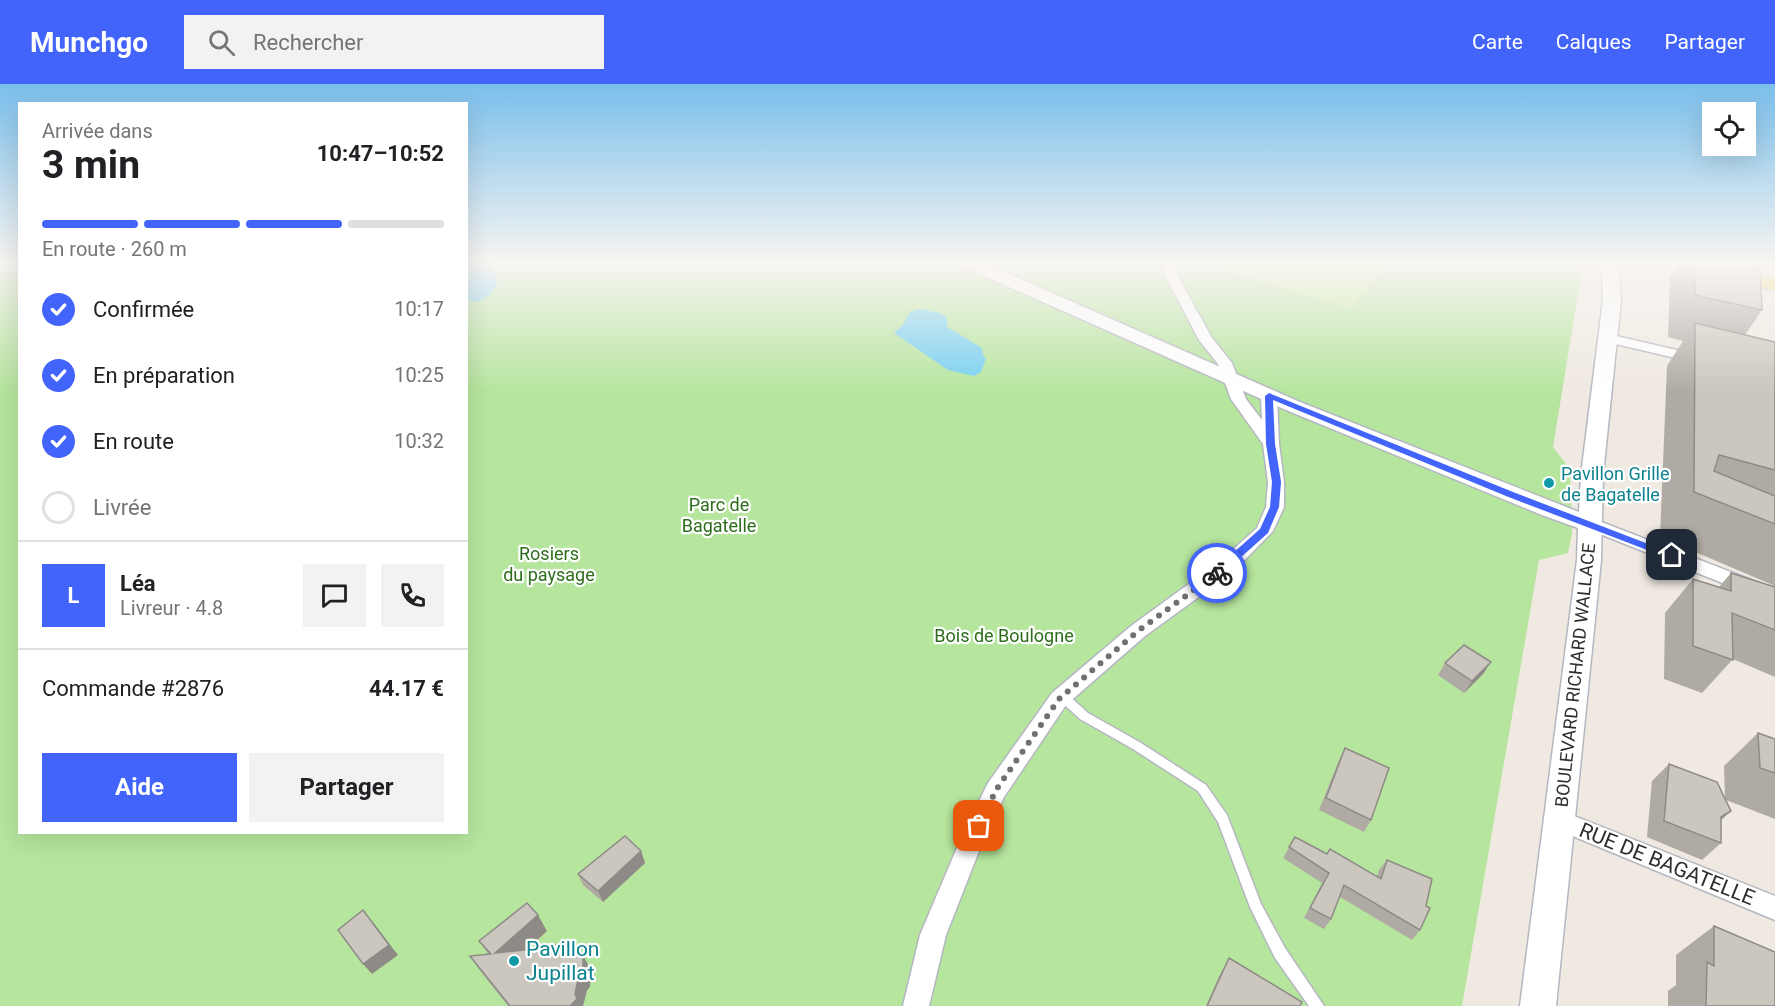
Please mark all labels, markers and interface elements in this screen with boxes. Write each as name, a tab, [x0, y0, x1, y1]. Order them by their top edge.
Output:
search box	[184, 15, 604, 69]
text: Munchgo	[30, 26, 148, 59]
icon: search	[205, 26, 238, 59]
text: Rechercher	[253, 30, 364, 55]
text: Carte	[1472, 30, 1523, 54]
text: Calques	[1556, 30, 1631, 54]
text: Partager	[1664, 30, 1745, 54]
map controls	[1702, 102, 1756, 156]
button: locate	[1702, 102, 1756, 156]
text: Arrivée dans	[42, 119, 153, 143]
text: 10:47–10:52	[317, 141, 444, 166]
text: 3 min	[42, 142, 140, 188]
text: En route · 260 m	[42, 237, 187, 261]
icon: check	[42, 293, 75, 326]
text: Confirmée	[93, 297, 194, 322]
text: 10:17	[394, 297, 444, 321]
icon: check	[42, 359, 75, 392]
text: En préparation	[93, 363, 235, 388]
text: 10:25	[394, 363, 444, 387]
icon: check	[42, 425, 75, 458]
text: En route	[93, 429, 174, 454]
text: 10:32	[394, 429, 444, 453]
place label: Pavillon Grille de Bagatelle	[1561, 463, 1669, 505]
marker: Pavillon Grille de Bagatelle	[1542, 476, 1556, 490]
park label: Parc de Bagatelle	[682, 494, 756, 536]
text: Livrée	[93, 495, 151, 520]
pin	[1646, 529, 1697, 580]
icon: home	[1655, 538, 1688, 571]
street label: BOULEVARD RICHARD WALLACE	[1551, 542, 1599, 808]
park label: Rosiers du paysage	[503, 543, 595, 585]
courier	[1187, 543, 1247, 603]
icon: bike	[1201, 557, 1234, 590]
button: chat	[303, 564, 366, 627]
button: phone	[381, 564, 444, 627]
text: Léa	[120, 571, 156, 596]
text: L	[68, 583, 79, 608]
text: Livreur · 4.8	[120, 596, 223, 620]
park label: Bois de Boulogne	[934, 625, 1074, 646]
text: Commande #2876	[42, 676, 224, 701]
text: 44.17 €	[369, 676, 444, 701]
button: Aide	[42, 753, 237, 822]
button: Partager	[249, 753, 444, 822]
pin	[953, 800, 1004, 851]
icon: bag	[962, 809, 995, 842]
street label: RUE DE BAGATELLE	[1576, 818, 1758, 910]
place label: Pavillon Jupillat	[526, 937, 599, 985]
marker: Pavillon Jupillat	[507, 954, 521, 968]

